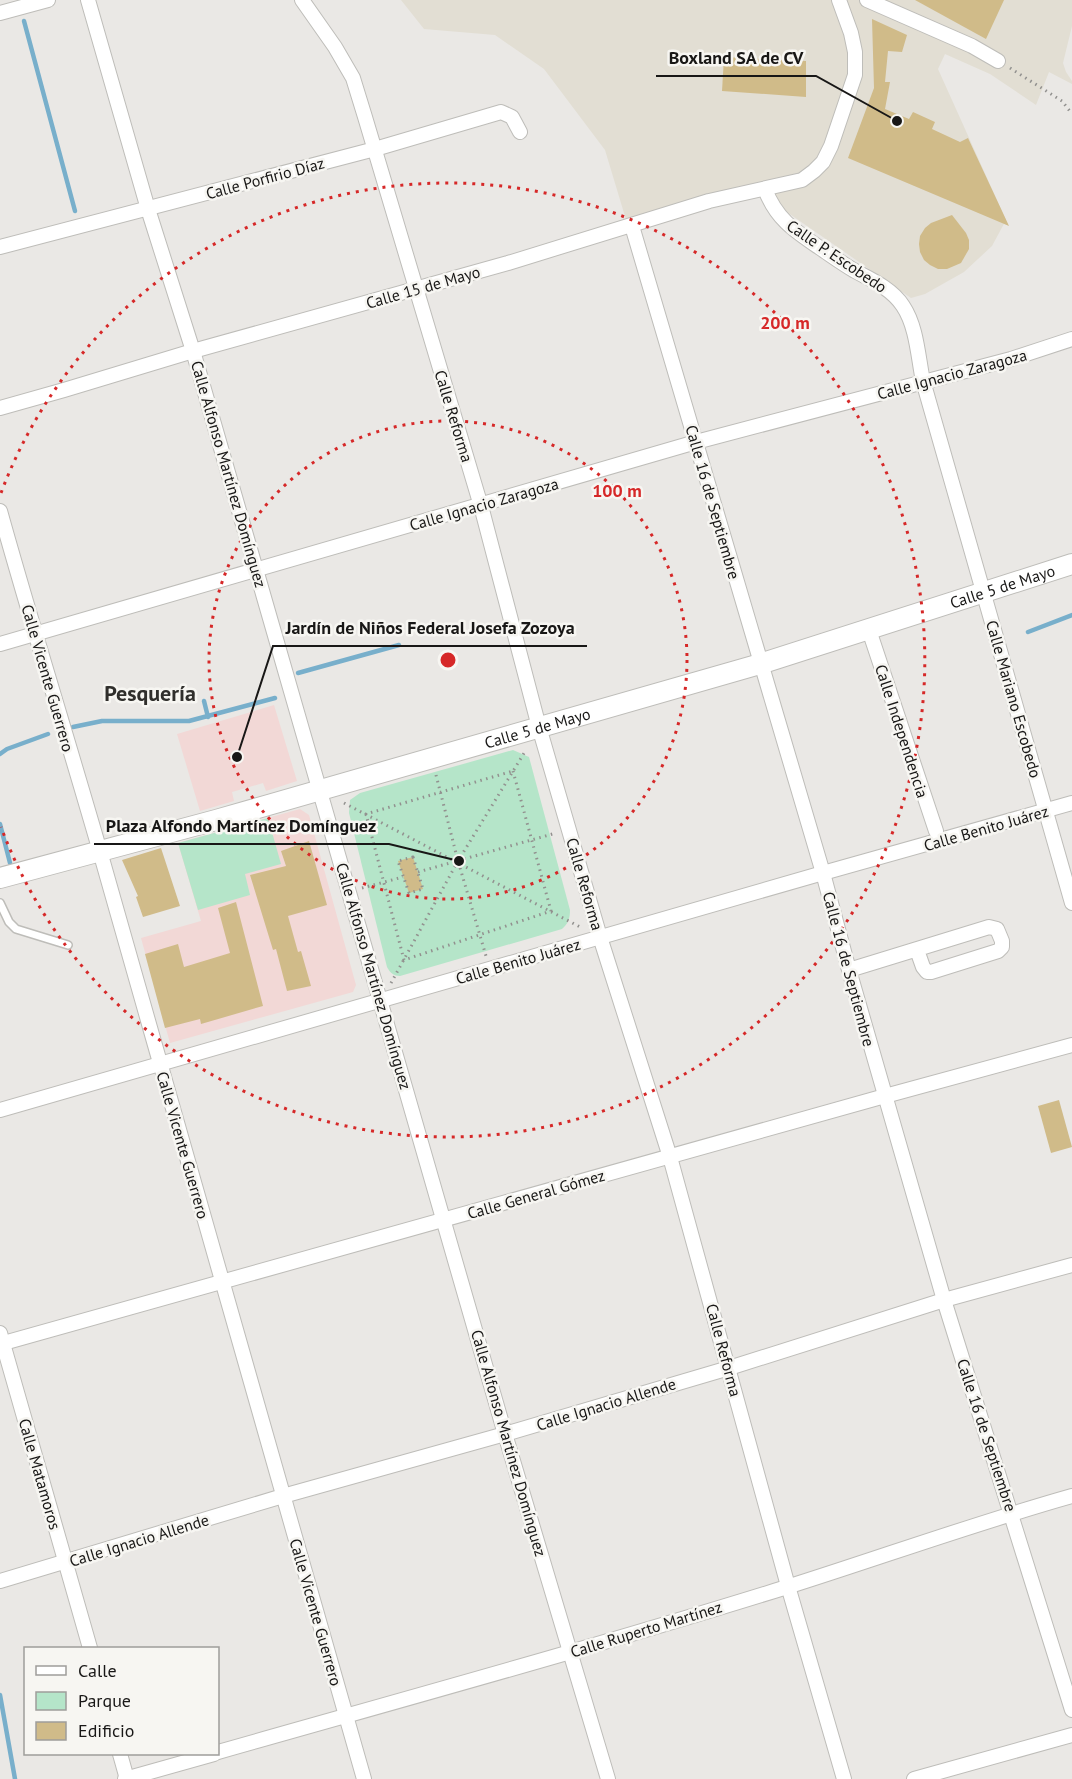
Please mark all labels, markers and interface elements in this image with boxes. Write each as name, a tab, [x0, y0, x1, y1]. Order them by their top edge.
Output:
callout: Boxland SA de CV	[656, 40, 816, 76]
text: Boxland SA de CV	[669, 46, 803, 69]
street label: Calle Porfirio Díaz	[203, 153, 327, 203]
street label: Calle P. Escobedo	[783, 215, 891, 297]
street label: Calle 15 de Mayo	[364, 261, 482, 313]
text: 200 m	[760, 311, 810, 334]
street label: Calle Ignacio Zaragoza	[875, 344, 1029, 404]
street label: Calle Alfonso Martínez Domínguez	[187, 358, 271, 590]
street label: Calle Reforma	[431, 368, 477, 464]
street label: Calle 16 de Septiembre	[681, 423, 745, 581]
street label: Calle Ignacio Zaragoza	[407, 473, 561, 535]
text: 100 m	[592, 479, 642, 502]
street label: Calle 5 de Mayo	[947, 560, 1057, 613]
street label: Calle Vicente Guerrero	[17, 602, 79, 754]
callout: Jardín de Niños Federal Josefa Zozoya	[273, 610, 587, 646]
text: Jardín de Niños Federal Josefa Zozoya	[284, 616, 575, 639]
street label: Calle Mariano Escobedo	[982, 618, 1046, 780]
centre of rings	[438, 650, 458, 670]
street label: Calle Independencia	[871, 662, 933, 800]
district label: Pesquería	[104, 679, 196, 707]
street label: Calle 5 de Mayo	[482, 703, 593, 752]
street label: Calle Benito Juárez	[921, 801, 1051, 855]
callout: Plaza Alfondo Martínez Domínguez	[94, 808, 389, 844]
text: Plaza Alfondo Martínez Domínguez	[106, 814, 376, 837]
street label: Calle Reforma	[562, 835, 608, 933]
street label: Calle Alfonso Martínez Domínguez	[332, 860, 416, 1092]
street label: Calle 16 de Septiembre	[819, 889, 879, 1049]
street label: Calle Benito Juárez	[453, 934, 583, 988]
street label: Calle Vicente Guerrero	[152, 1069, 214, 1221]
street label: Calle General Gómez	[465, 1165, 607, 1223]
street label: Calle Reforma	[702, 1301, 746, 1399]
street label: Calle Alfonso Martínez Domínguez	[467, 1327, 551, 1559]
street label: Calle 16 de Septiembre	[953, 1356, 1021, 1514]
street label: Calle Ignacio Allende	[534, 1373, 678, 1435]
street label: Calle Matamoros	[15, 1416, 66, 1532]
street label: Calle Ignacio Allende	[67, 1509, 211, 1571]
street label: Calle Vicente Guerrero	[285, 1536, 347, 1688]
street label: Calle Ruperto Martínez	[568, 1596, 724, 1662]
legend	[24, 1647, 219, 1755]
text: Calle	[78, 1659, 117, 1682]
text: Parque	[78, 1689, 131, 1712]
text: Edificio	[78, 1719, 134, 1742]

